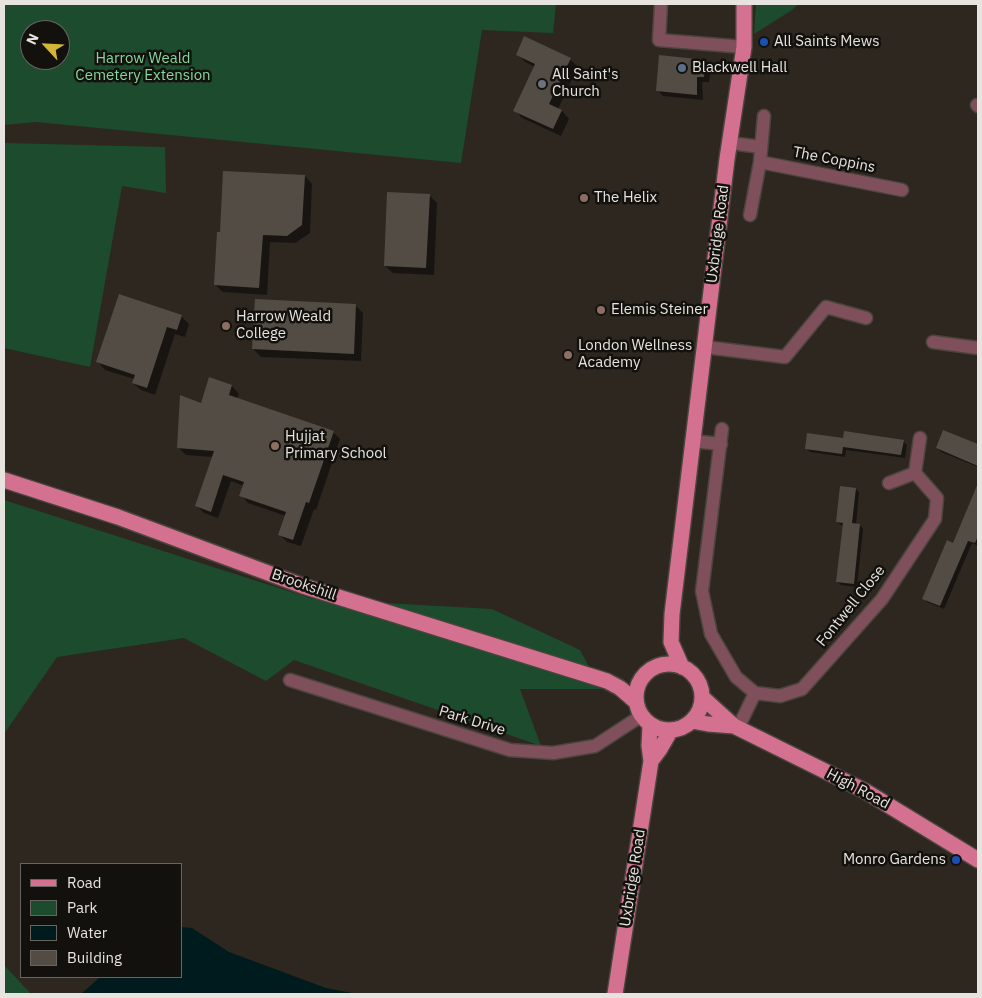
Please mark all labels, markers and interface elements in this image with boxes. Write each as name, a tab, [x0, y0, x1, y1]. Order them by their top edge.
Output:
north arrow	[20, 20, 70, 70]
text: N	[22, 31, 43, 47]
place label: All Saints Mews	[774, 33, 879, 51]
marker: All Saints Mews	[758, 36, 770, 48]
park label: Harrow Weald Cemetery Extension	[75, 50, 211, 85]
place label: Blackwell Hall	[692, 59, 787, 77]
marker: Blackwell Hall	[676, 62, 688, 74]
place label: All Saint's Church	[552, 66, 618, 101]
marker: All Saint's Church	[536, 78, 548, 90]
street label: The Coppins	[791, 143, 877, 177]
street label: Uxbridge Road	[703, 184, 733, 284]
place label: The Helix	[594, 189, 657, 207]
marker: The Helix	[578, 192, 590, 204]
place label: Elemis Steiner	[611, 301, 708, 319]
marker: Elemis Steiner	[595, 304, 607, 316]
place label: Harrow Weald College	[236, 308, 331, 343]
marker: Harrow Weald College	[220, 320, 232, 332]
place label: London Wellness Academy	[578, 337, 692, 372]
marker: London Wellness Academy	[562, 349, 574, 361]
place label: Hujjat Primary School	[285, 428, 387, 463]
marker: Hujjat Primary School	[269, 440, 281, 452]
street label: Fontwell Close	[813, 562, 889, 650]
street label: Brookshill	[269, 566, 339, 604]
street label: Park Drive	[437, 702, 507, 740]
street label: High Road	[823, 765, 893, 813]
street label: Uxbridge Road	[616, 828, 650, 928]
place label: Monro Gardens	[843, 851, 946, 869]
marker: Monro Gardens	[950, 854, 962, 866]
legend	[20, 863, 182, 978]
text: Road	[67, 873, 102, 892]
text: Park	[67, 898, 97, 917]
text: Water	[67, 923, 107, 942]
text: Building	[67, 948, 122, 967]

